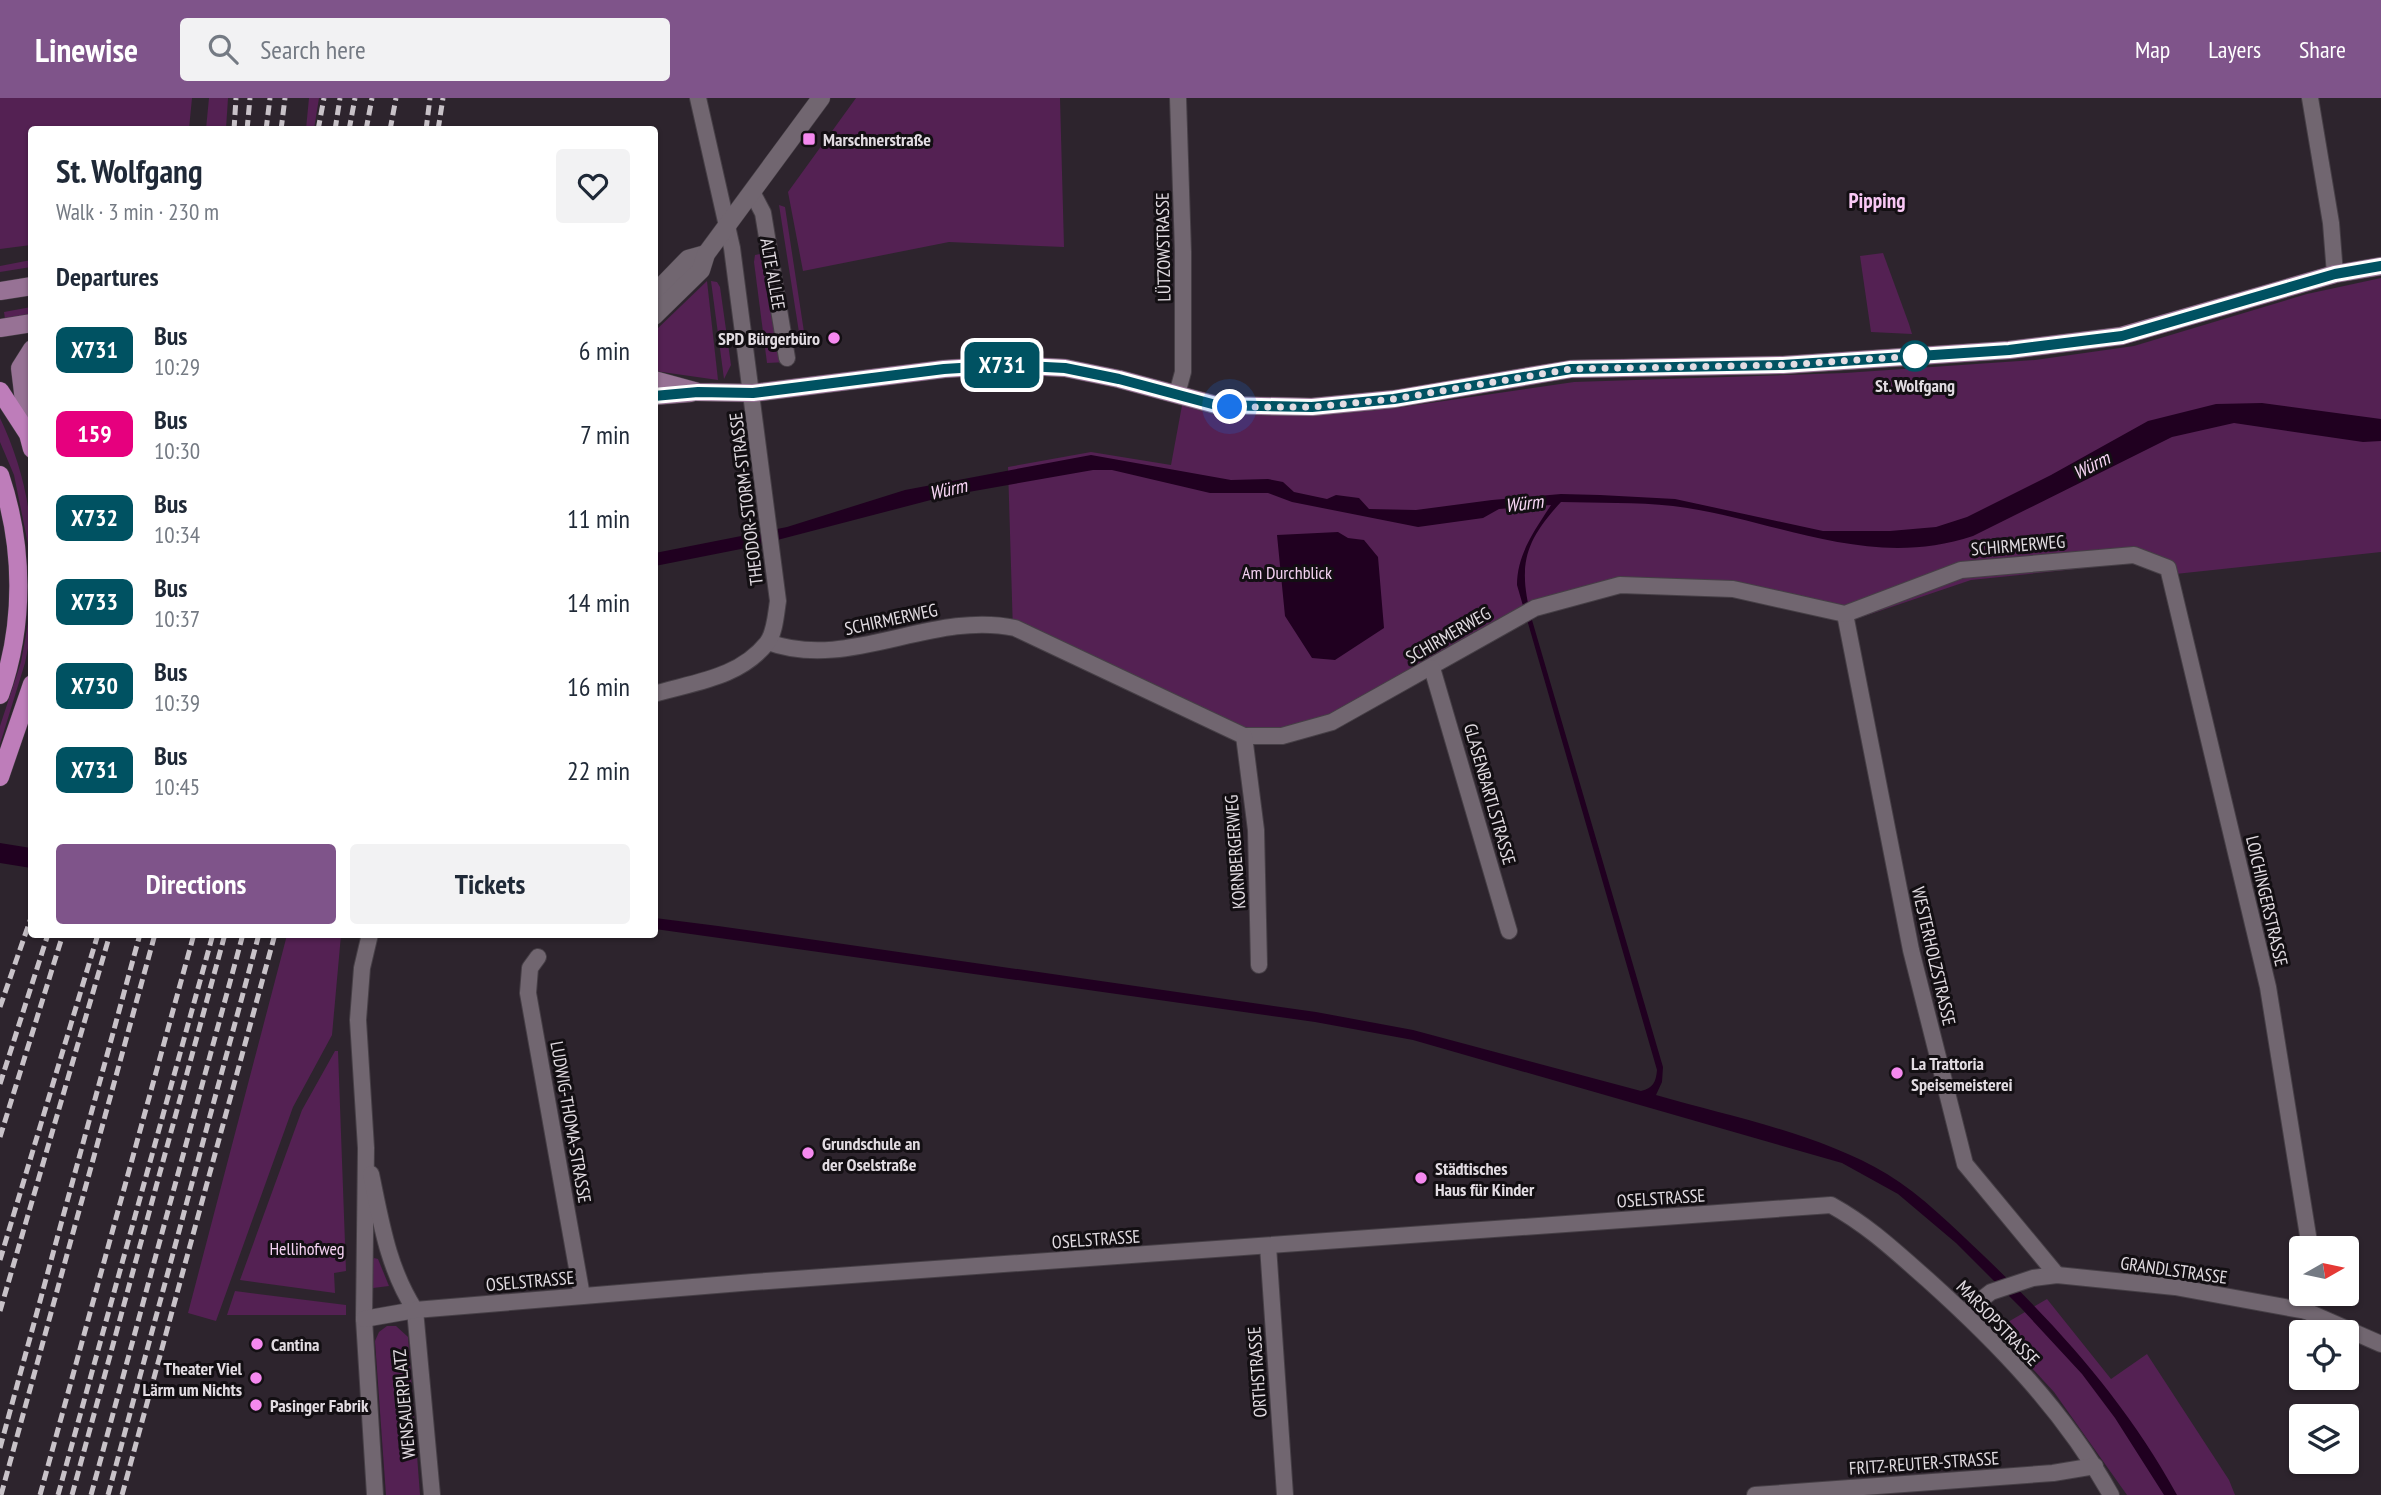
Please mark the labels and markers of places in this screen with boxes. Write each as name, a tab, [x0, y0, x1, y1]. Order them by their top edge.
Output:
place label: Marschnerstraße	[823, 128, 931, 151]
marker: Marschnerstraße	[801, 131, 817, 147]
place label: SPD Bürgerbüro	[718, 327, 820, 350]
marker: SPD Bürgerbüro	[826, 330, 842, 346]
marker: St. Wolfgang	[1900, 341, 1930, 371]
place label: St. Wolfgang	[1875, 374, 1955, 397]
place label: La Trattoria Speisemeisterei	[1911, 1052, 2013, 1096]
marker: La Trattoria Speisemeisterei	[1889, 1065, 1905, 1081]
place label: Grundschule an der Oselstraße	[822, 1132, 920, 1176]
marker: Grundschule an der Oselstraße	[800, 1145, 816, 1161]
place label: Städtisches Haus für Kinder	[1435, 1157, 1535, 1201]
marker: Städtisches Haus für Kinder	[1413, 1170, 1429, 1186]
place label: Cantina	[271, 1333, 319, 1356]
marker: Cantina	[249, 1336, 265, 1352]
place label: Theater Viel Lärm um Nichts	[143, 1357, 243, 1401]
marker: Theater Viel Lärm um Nichts	[248, 1370, 264, 1386]
place label: Pasinger Fabrik	[270, 1394, 369, 1417]
marker: Pasinger Fabrik	[248, 1397, 264, 1413]

